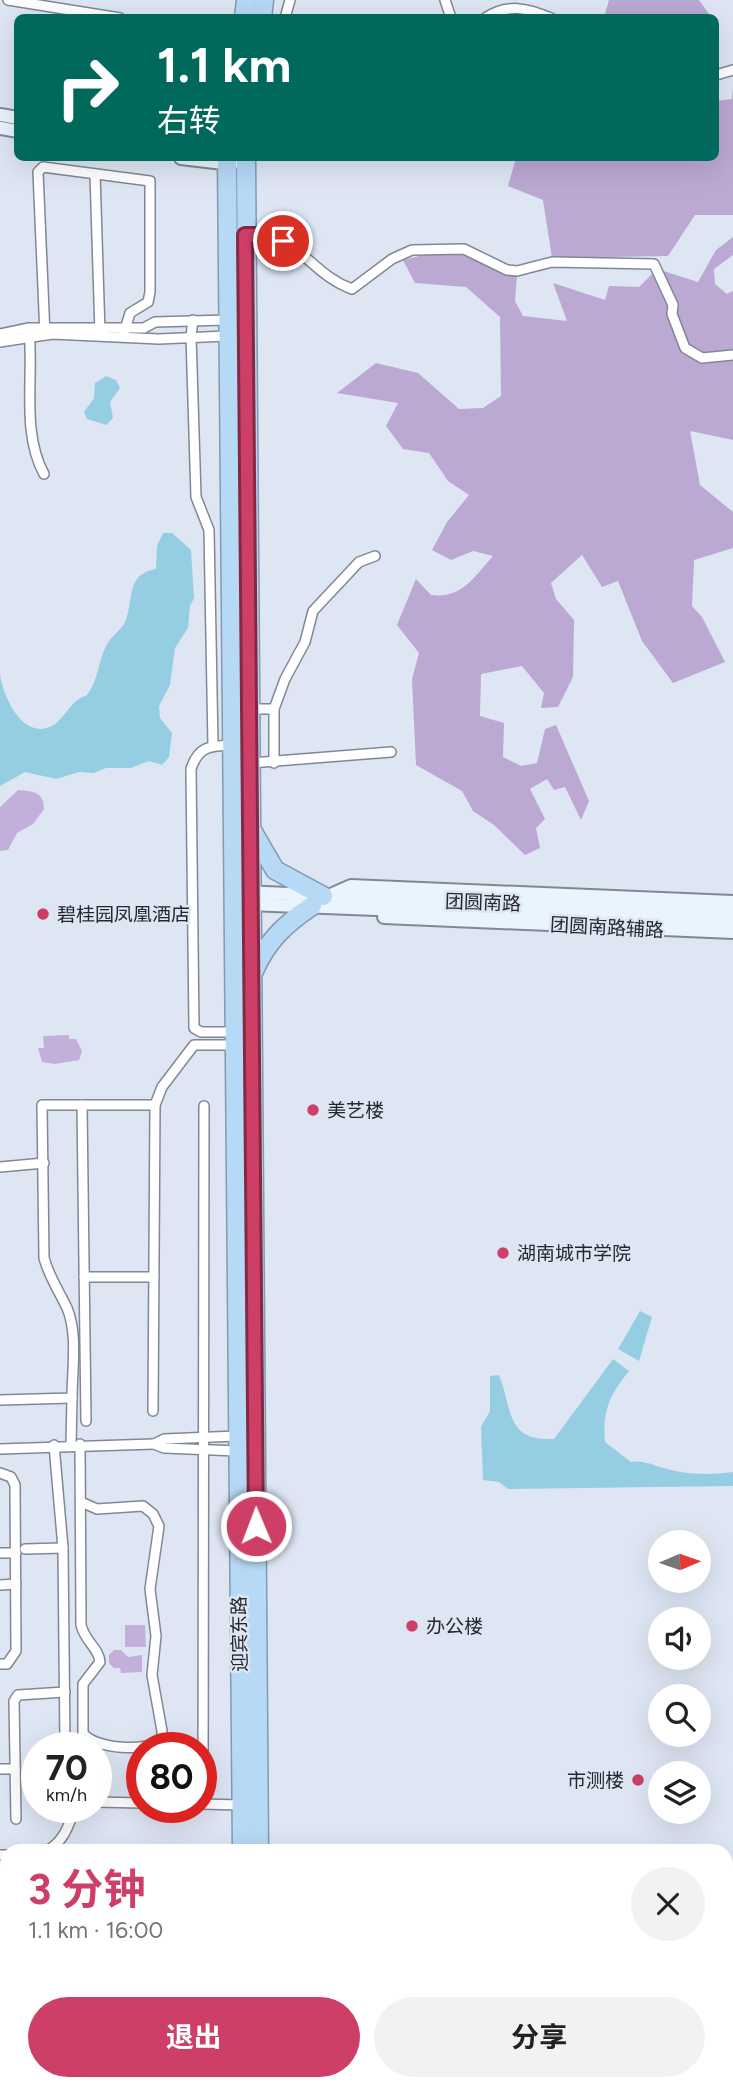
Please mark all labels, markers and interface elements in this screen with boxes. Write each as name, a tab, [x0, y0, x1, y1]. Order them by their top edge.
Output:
text: 1.1 km	[157, 35, 291, 94]
icon: right	[42, 42, 133, 133]
text: 右转	[157, 102, 221, 140]
pin	[253, 211, 313, 271]
icon: arrive	[264, 222, 302, 260]
street label: 团圆南路	[445, 890, 521, 915]
place label: 碧桂园凤凰酒店	[57, 903, 190, 926]
marker: 碧桂园凤凰酒店	[35, 906, 51, 922]
street label: 团圆南路辅路	[549, 913, 665, 942]
place label: 美艺楼	[327, 1099, 384, 1122]
marker: 美艺楼	[305, 1102, 321, 1118]
place label: 湖南城市学院	[517, 1242, 631, 1265]
marker: 湖南城市学院	[495, 1245, 511, 1261]
position arrow	[219, 1489, 293, 1563]
north arrow	[648, 1530, 710, 1592]
map controls	[648, 1530, 711, 1824]
street label: 迎宾东路	[227, 1596, 252, 1672]
button: sound	[648, 1607, 711, 1670]
place label: 办公楼	[426, 1615, 483, 1638]
marker: 办公楼	[404, 1618, 420, 1634]
button: search	[648, 1684, 711, 1747]
speed limit sign: 80	[126, 1732, 217, 1823]
text: 70	[45, 1747, 88, 1789]
button: layers	[648, 1761, 711, 1824]
place label: 市测楼	[567, 1769, 624, 1792]
marker: 市测楼	[630, 1772, 646, 1788]
text: km/h	[46, 1784, 87, 1806]
text: 3 分钟	[28, 1864, 145, 1915]
button: close	[631, 1867, 705, 1941]
text: 1.1 km · 16:00	[28, 1916, 163, 1944]
button: 退出	[28, 1997, 360, 2077]
button: 分享	[374, 1997, 705, 2077]

